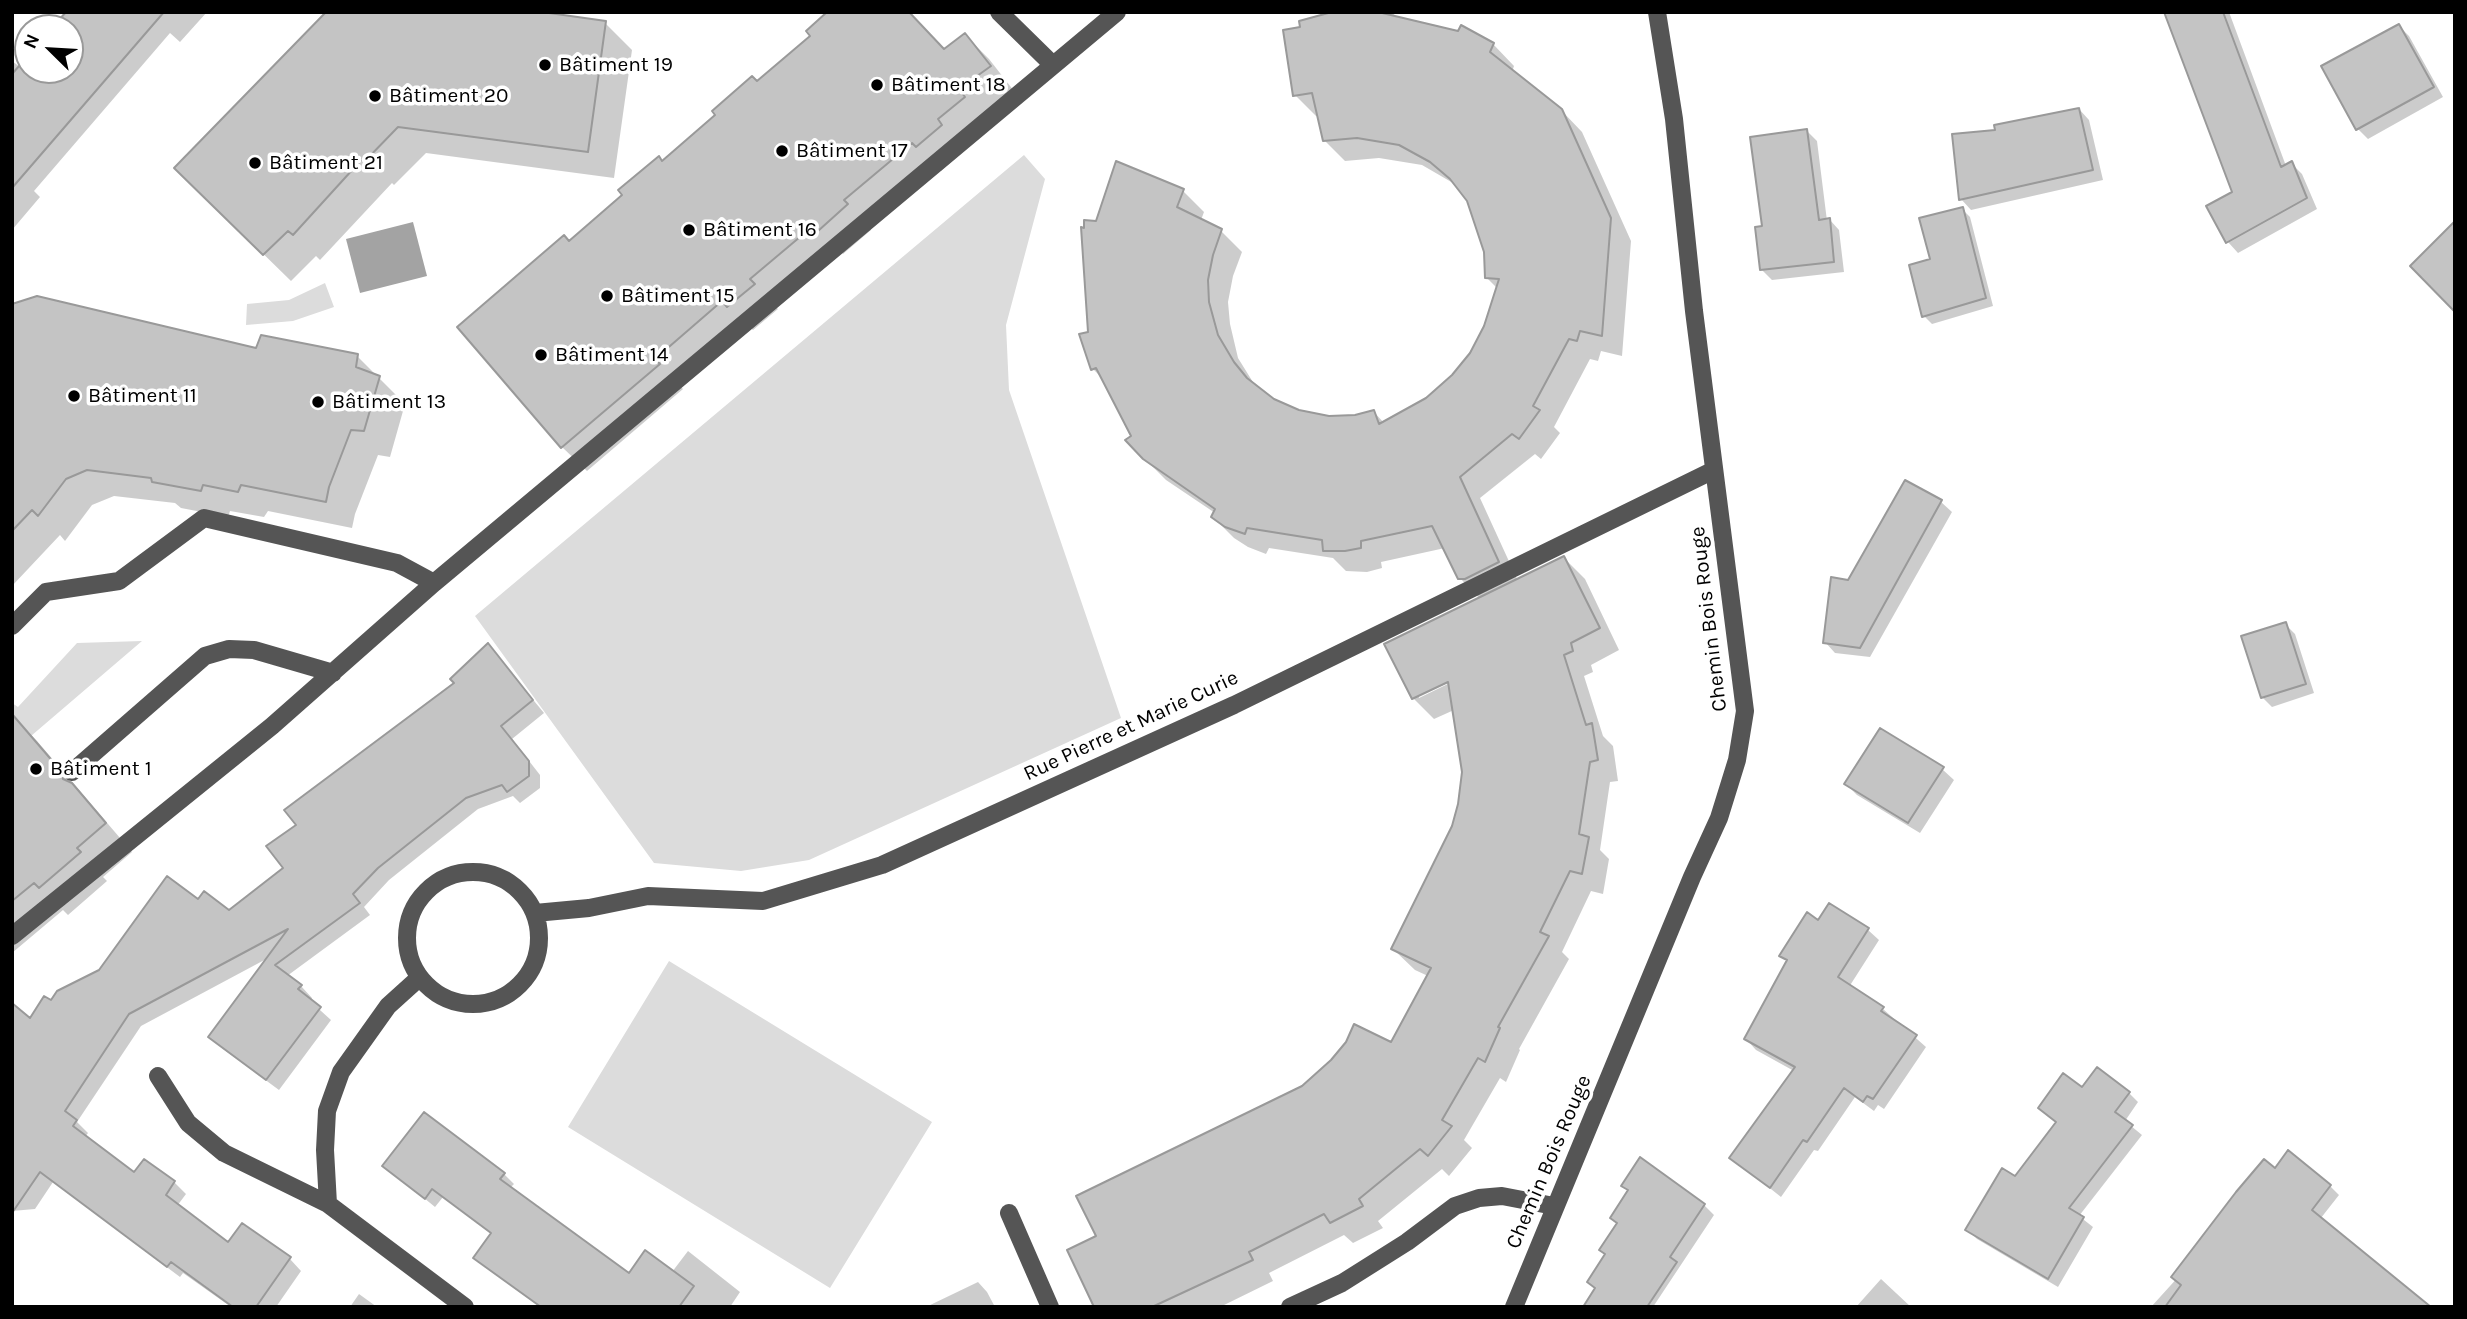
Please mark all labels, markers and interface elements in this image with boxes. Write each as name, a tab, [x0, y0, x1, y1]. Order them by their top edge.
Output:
north arrow	[14, 14, 84, 84]
text: N	[19, 31, 44, 52]
place label: Bâtiment 19	[559, 52, 673, 78]
marker: Bâtiment 19	[537, 57, 553, 73]
place label: Bâtiment 18	[891, 72, 1006, 98]
marker: Bâtiment 18	[869, 77, 885, 93]
place label: Bâtiment 20	[389, 83, 508, 109]
marker: Bâtiment 20	[367, 88, 383, 104]
place label: Bâtiment 17	[796, 138, 908, 164]
marker: Bâtiment 17	[774, 143, 790, 159]
place label: Bâtiment 21	[269, 150, 383, 176]
marker: Bâtiment 21	[247, 155, 263, 171]
place label: Bâtiment 16	[703, 217, 817, 243]
marker: Bâtiment 16	[681, 222, 697, 238]
place label: Bâtiment 15	[621, 283, 735, 309]
marker: Bâtiment 15	[599, 288, 615, 304]
place label: Bâtiment 14	[555, 342, 668, 368]
marker: Bâtiment 14	[533, 347, 549, 363]
place label: Bâtiment 11	[88, 383, 197, 409]
marker: Bâtiment 11	[66, 388, 82, 404]
place label: Bâtiment 13	[332, 389, 446, 415]
marker: Bâtiment 13	[310, 394, 326, 410]
street label: Chemin Bois Rouge	[1685, 525, 1733, 713]
street label: Rue Pierre et Marie Curie	[1020, 665, 1242, 787]
place label: Bâtiment 1	[50, 756, 152, 782]
marker: Bâtiment 1	[28, 761, 44, 777]
street label: Chemin Bois Rouge	[1501, 1071, 1597, 1253]

